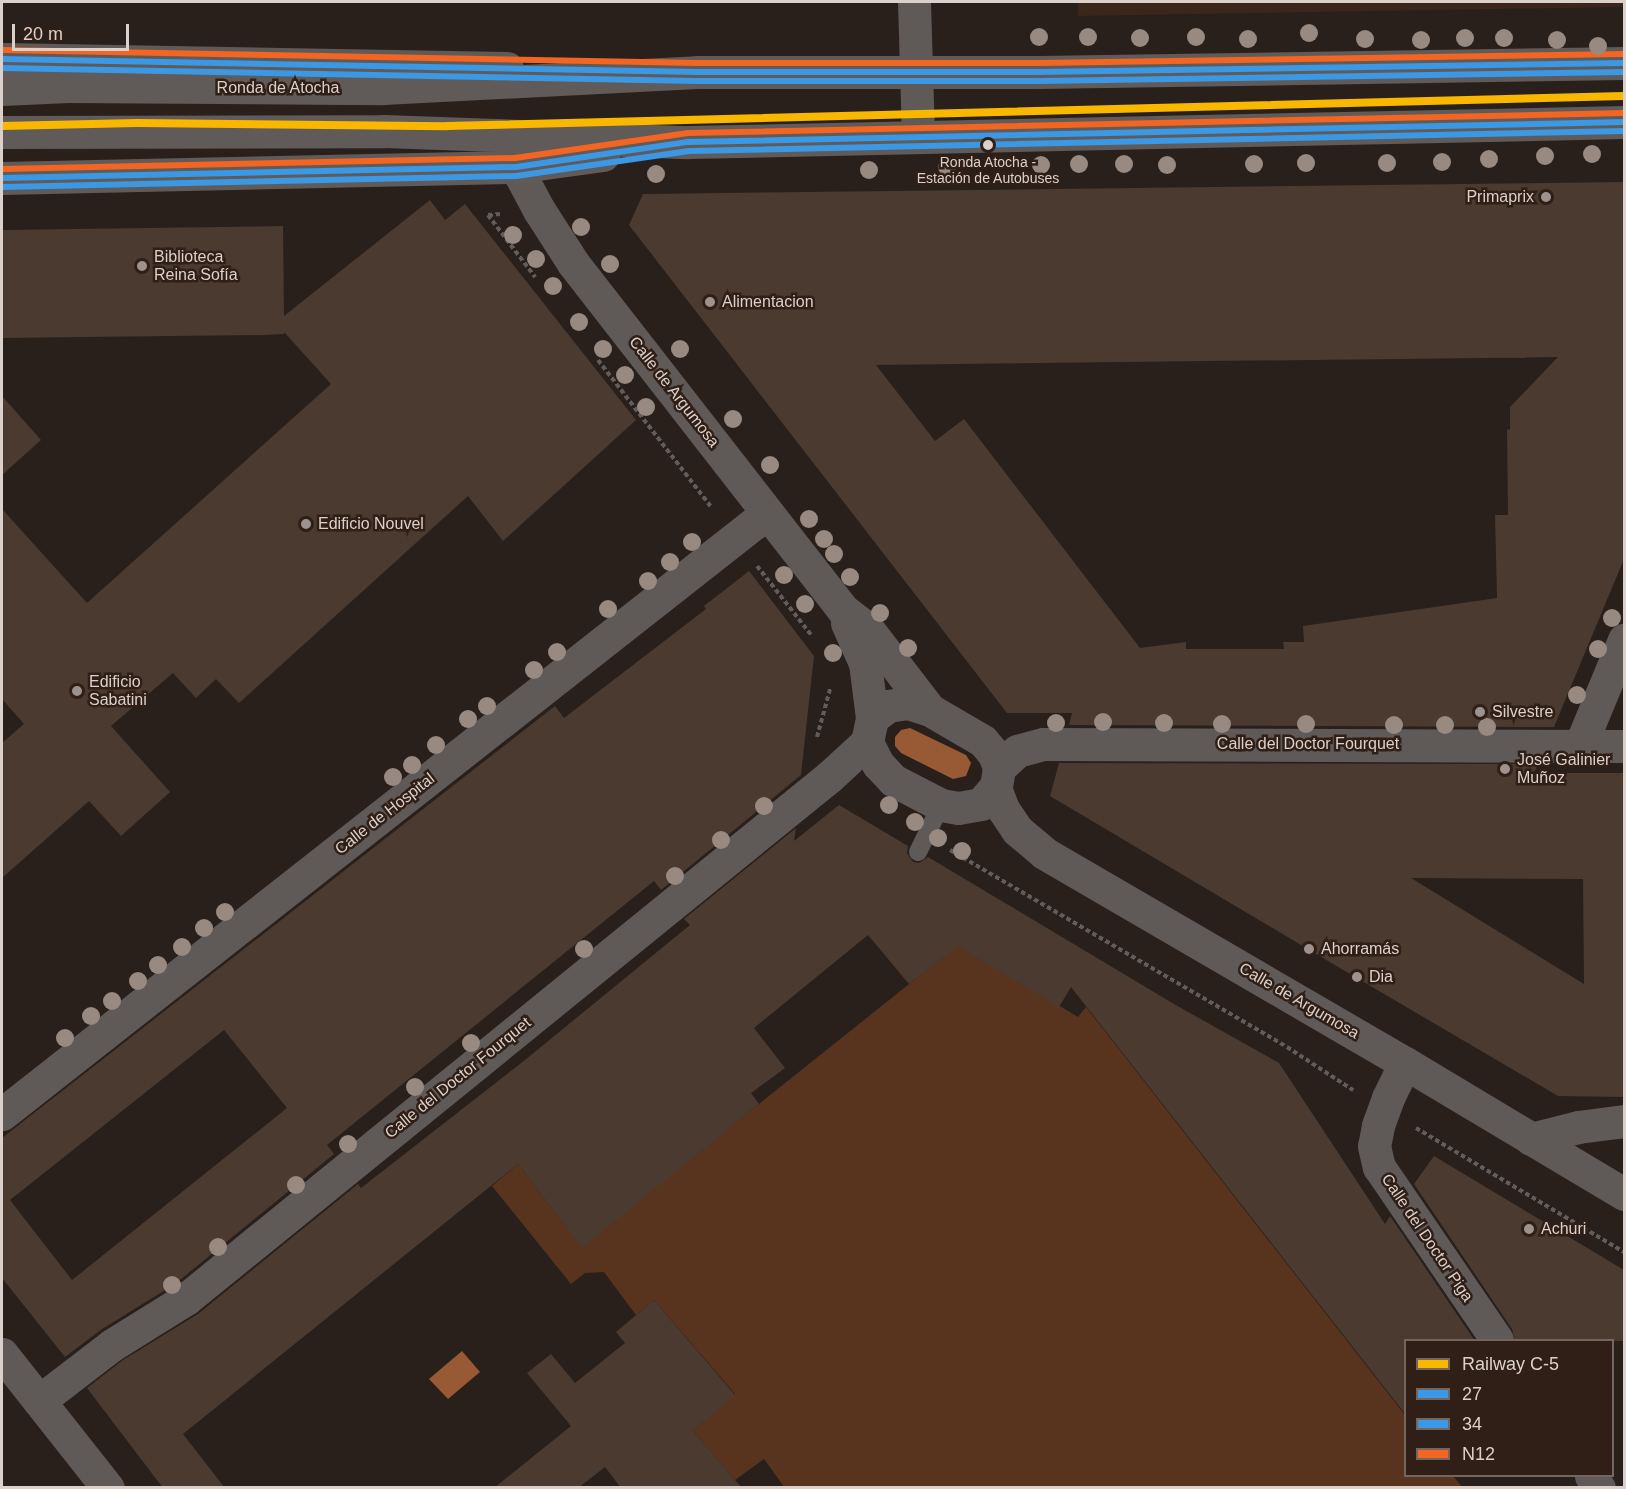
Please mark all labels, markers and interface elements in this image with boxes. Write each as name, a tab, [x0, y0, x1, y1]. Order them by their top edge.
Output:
scale bar	[15, 12, 132, 50]
text: 20 m	[23, 24, 63, 44]
street label: Ronda de Atocha	[216, 78, 340, 98]
marker: Ronda Atocha - Estación de Autobuses	[982, 139, 994, 151]
place label: Ronda Atocha - Estación de Autobuses	[916, 154, 1060, 186]
place label: Primaprix	[1466, 187, 1534, 207]
marker: Primaprix	[1539, 190, 1553, 204]
place label: Biblioteca Reina Sofía	[154, 247, 238, 285]
marker: Biblioteca Reina Sofía	[135, 259, 149, 273]
place label: Alimentacion	[722, 292, 814, 312]
marker: Alimentacion	[703, 295, 717, 309]
street label: Calle de Argumosa	[625, 332, 723, 452]
place label: Edificio Nouvel	[318, 514, 424, 534]
marker: Edificio Nouvel	[299, 517, 313, 531]
place label: Edificio Sabatini	[89, 672, 147, 710]
marker: Edificio Sabatini	[70, 684, 84, 698]
place label: Silvestre	[1492, 702, 1553, 722]
marker: Silvestre	[1473, 705, 1487, 719]
street label: Calle del Doctor Fourquet	[1217, 734, 1399, 754]
place label: José Galinier Muñoz	[1517, 750, 1610, 788]
marker: José Galinier Muñoz	[1498, 762, 1512, 776]
street label: Calle de Hospital	[331, 769, 439, 859]
place label: Ahorramás	[1321, 939, 1399, 959]
marker: Ahorramás	[1302, 942, 1316, 956]
street label: Calle de Argumosa	[1235, 959, 1363, 1043]
place label: Dia	[1369, 967, 1393, 987]
marker: Dia	[1350, 970, 1364, 984]
street label: Calle del Doctor Fourquet	[381, 1013, 535, 1143]
street label: Calle del Doctor Piga	[1377, 1170, 1477, 1306]
place label: Achuri	[1541, 1219, 1586, 1239]
marker: Achuri	[1522, 1222, 1536, 1236]
legend	[1404, 1339, 1614, 1477]
text: Railway C-5	[1462, 1354, 1559, 1374]
text: 27	[1462, 1384, 1482, 1404]
text: 34	[1462, 1414, 1482, 1434]
text: N12	[1462, 1444, 1495, 1464]

